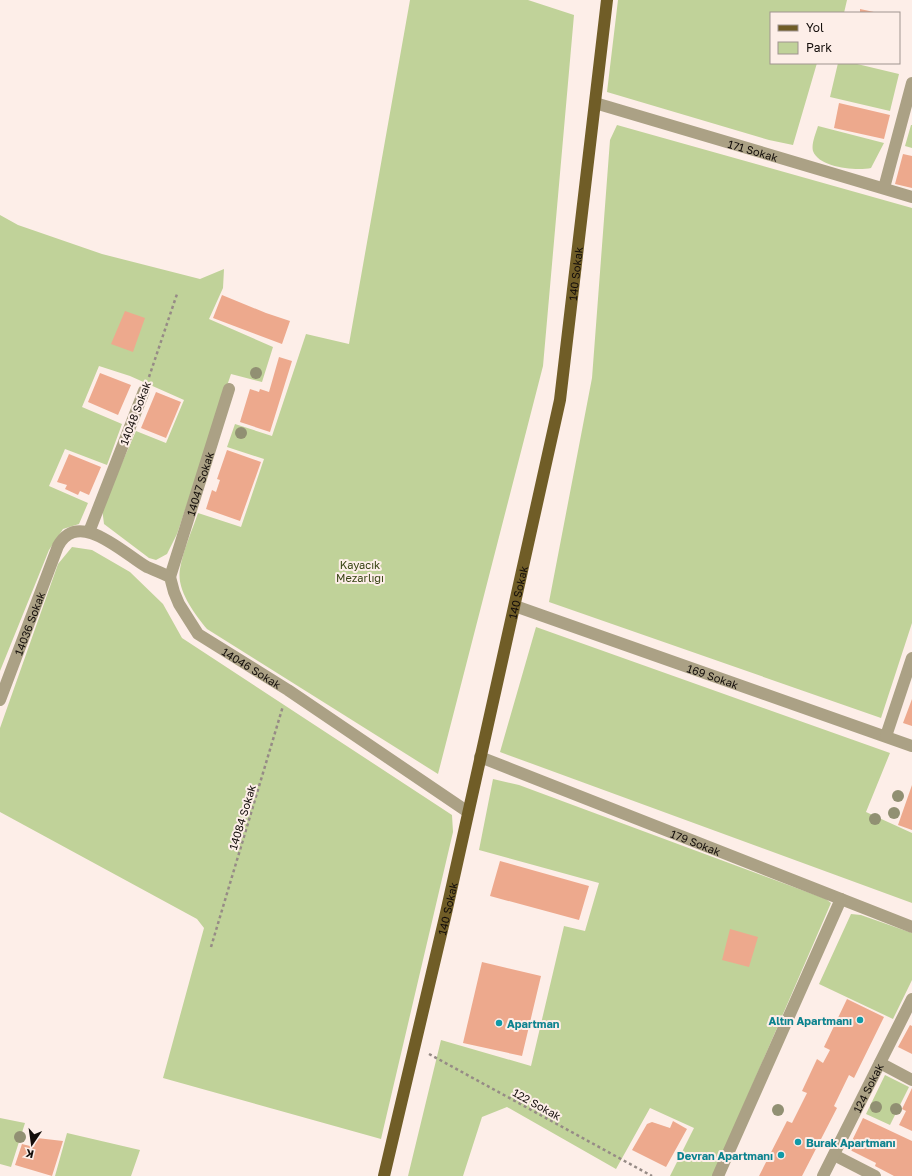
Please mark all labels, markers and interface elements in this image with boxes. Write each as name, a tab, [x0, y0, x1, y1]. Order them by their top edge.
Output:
legend	[770, 12, 900, 64]
text: Yol	[806, 20, 824, 35]
text: Park	[806, 40, 832, 55]
street label: 171 Sokak	[727, 136, 780, 163]
street label: 140 Sokak	[565, 246, 584, 301]
street label: 14048 Sokak	[117, 379, 153, 447]
street label: 14047 Sokak	[183, 450, 215, 517]
park label: Kayacık Mezarlığı	[336, 558, 384, 584]
street label: 140 Sokak	[505, 564, 530, 620]
street label: 14036 Sokak	[11, 590, 47, 657]
street label: 14046 Sokak	[220, 644, 284, 691]
street label: 169 Sokak	[686, 661, 740, 691]
street label: 14084 Sokak	[226, 783, 258, 851]
street label: 179 Sokak	[669, 826, 723, 858]
street label: 140 Sokak	[435, 881, 459, 936]
place label: Altın Apartmanı	[768, 1014, 852, 1027]
marker: Altın Apartmanı	[855, 1015, 865, 1025]
place label: Apartman	[507, 1017, 560, 1030]
marker: Apartman	[494, 1018, 504, 1028]
street label: 124 Sokak	[850, 1061, 885, 1114]
street label: 122 Sokak	[511, 1085, 563, 1123]
north arrow	[12, 1124, 52, 1164]
place label: Burak Apartmanı	[806, 1136, 895, 1149]
marker: Burak Apartmanı	[793, 1137, 803, 1147]
text: K	[24, 1147, 35, 1161]
place label: Devran Apartmanı	[677, 1149, 773, 1162]
marker: Devran Apartmanı	[776, 1150, 786, 1160]

